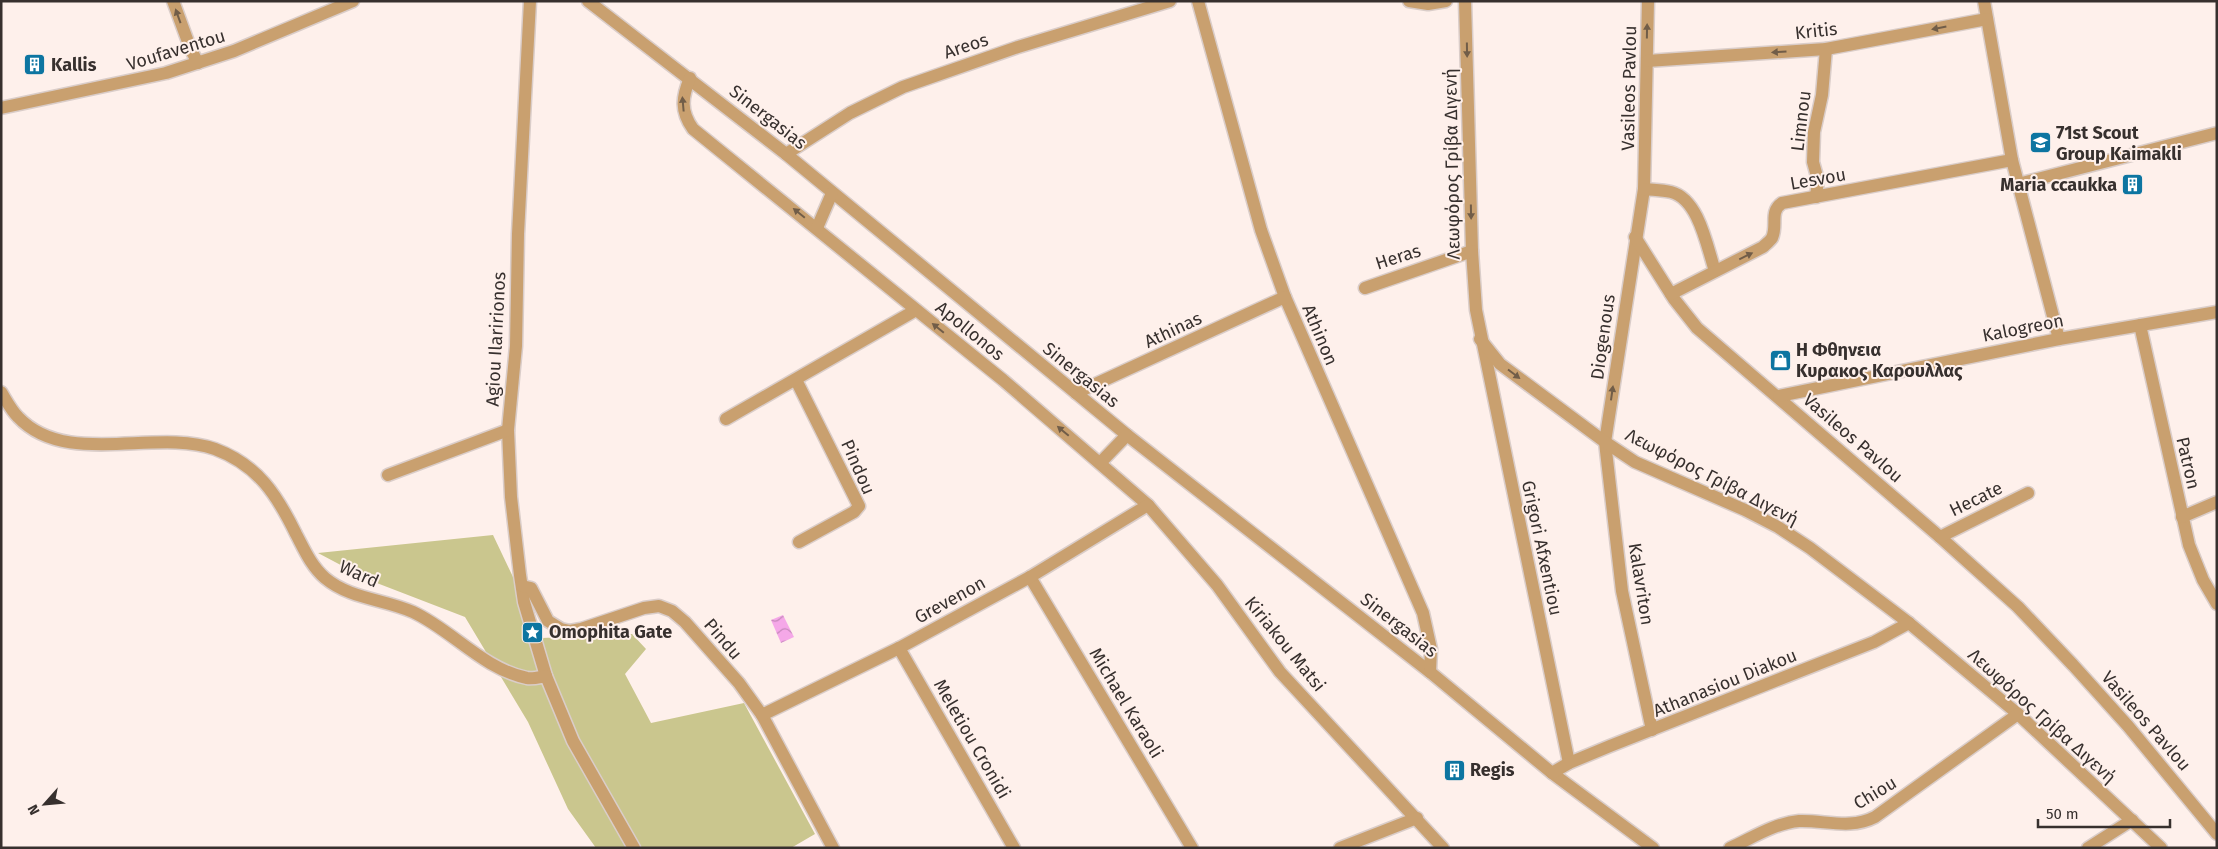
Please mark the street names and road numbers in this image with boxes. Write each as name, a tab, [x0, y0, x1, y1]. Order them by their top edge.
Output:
street label: Kritis	[1794, 18, 1838, 44]
street label: Voufaventou	[124, 25, 228, 75]
street label: Vasileos Pavlou	[1617, 25, 1641, 151]
street label: Areos	[941, 29, 991, 63]
street label: Λεωφόρος Γρίβα Διγενή	[1439, 68, 1465, 260]
street label: Sinergasias	[725, 80, 811, 154]
street label: Limnou	[1786, 89, 1816, 153]
street label: Lesvou	[1788, 163, 1848, 195]
street label: Heras	[1373, 239, 1423, 275]
street label: Agiou Ilaririonos	[481, 271, 511, 407]
street label: Diogenous	[1586, 293, 1620, 381]
street label: Apollonos	[931, 297, 1009, 365]
street label: Athinon	[1297, 301, 1343, 369]
street label: Athinas	[1141, 307, 1205, 353]
street label: Kalogreon	[1980, 309, 2066, 347]
street label: Sinergasias	[1038, 337, 1124, 413]
street label: Vasileos Pavlou	[1799, 389, 1907, 487]
street label: Λεωφόρος Γρίβα Διγενή	[1622, 424, 1802, 530]
street label: Patron	[2171, 435, 2205, 491]
street label: Pindou	[836, 436, 880, 498]
street label: Hecate	[1946, 477, 2006, 521]
street label: Grigori Afxentiou	[1517, 478, 1567, 618]
street label: Kalavriton	[1624, 541, 1658, 627]
street label: Ward	[336, 556, 382, 592]
street label: Grevenon	[911, 572, 989, 628]
street label: Sinergasias	[1356, 588, 1442, 662]
street label: Kiriakou Matsi	[1240, 592, 1330, 696]
street label: Pindu	[699, 614, 747, 664]
street label: Michael Karaoli	[1084, 644, 1168, 762]
street label: Athanasiou Diakou	[1650, 644, 1800, 722]
street label: Λεωφόρος Γρίβα Διγενή	[1964, 644, 2120, 788]
street label: Vasileos Pavlou	[2097, 667, 2195, 775]
street label: Meletiou Cronidi	[929, 675, 1015, 803]
street label: Chiou	[1849, 772, 1901, 814]

